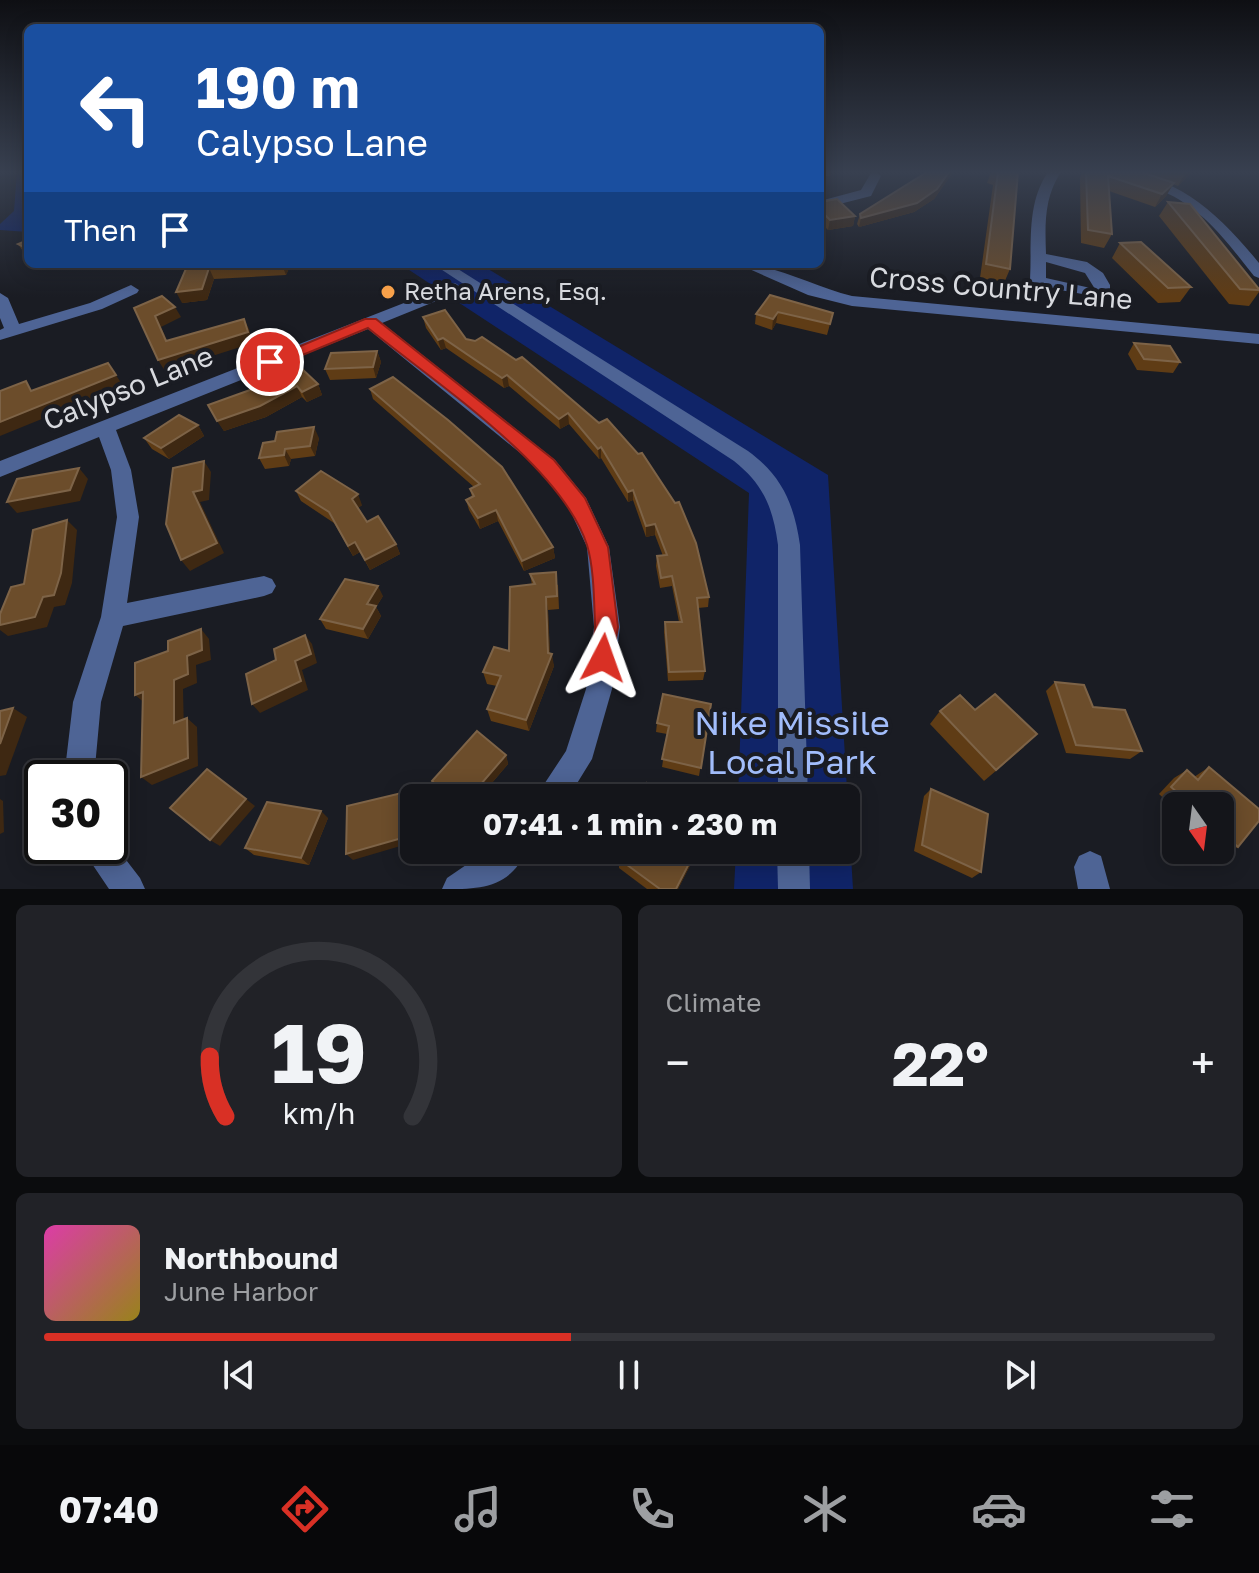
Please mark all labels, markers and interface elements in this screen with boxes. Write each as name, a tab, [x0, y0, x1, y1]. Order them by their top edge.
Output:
text: 190 m	[196, 53, 360, 120]
icon: left	[64, 56, 168, 160]
text: Calypso Lane	[196, 121, 428, 164]
icon: arrive	[153, 208, 197, 252]
text: Then	[64, 212, 137, 248]
street label: Cross Country Lane	[868, 260, 1134, 315]
place label: Retha Arens, Esq.	[404, 276, 607, 305]
marker: Retha Arens, Esq.	[379, 283, 397, 301]
pin	[236, 328, 304, 396]
street label: Calypso Lane	[38, 338, 218, 437]
icon: arrive	[248, 340, 292, 384]
position arrow	[561, 616, 645, 700]
park label: Nike Missile Local Park	[694, 702, 890, 781]
speed limit sign: 30	[24, 760, 128, 864]
north arrow	[1162, 792, 1234, 864]
map controls	[1162, 792, 1234, 864]
text: 07:41 · 1 min · 230 m	[483, 806, 777, 842]
text: Climate	[666, 987, 761, 1018]
text: 19	[271, 1001, 367, 1101]
text: 22°	[892, 1027, 989, 1099]
text: −	[666, 1036, 690, 1089]
text: +	[1191, 1036, 1215, 1089]
text: km/h	[282, 1096, 355, 1130]
text: Northbound	[164, 1240, 338, 1276]
text: June Harbor	[164, 1276, 318, 1307]
icon: previous	[217, 1353, 261, 1397]
icon: pause	[607, 1353, 651, 1397]
icon: next	[998, 1353, 1042, 1397]
icon: directions	[277, 1481, 333, 1537]
icon: music	[450, 1481, 506, 1537]
icon: phone	[624, 1481, 680, 1537]
icon: climate	[797, 1481, 853, 1537]
icon: car	[971, 1481, 1027, 1537]
icon: filters	[1144, 1481, 1200, 1537]
text: 07:40	[59, 1488, 159, 1531]

